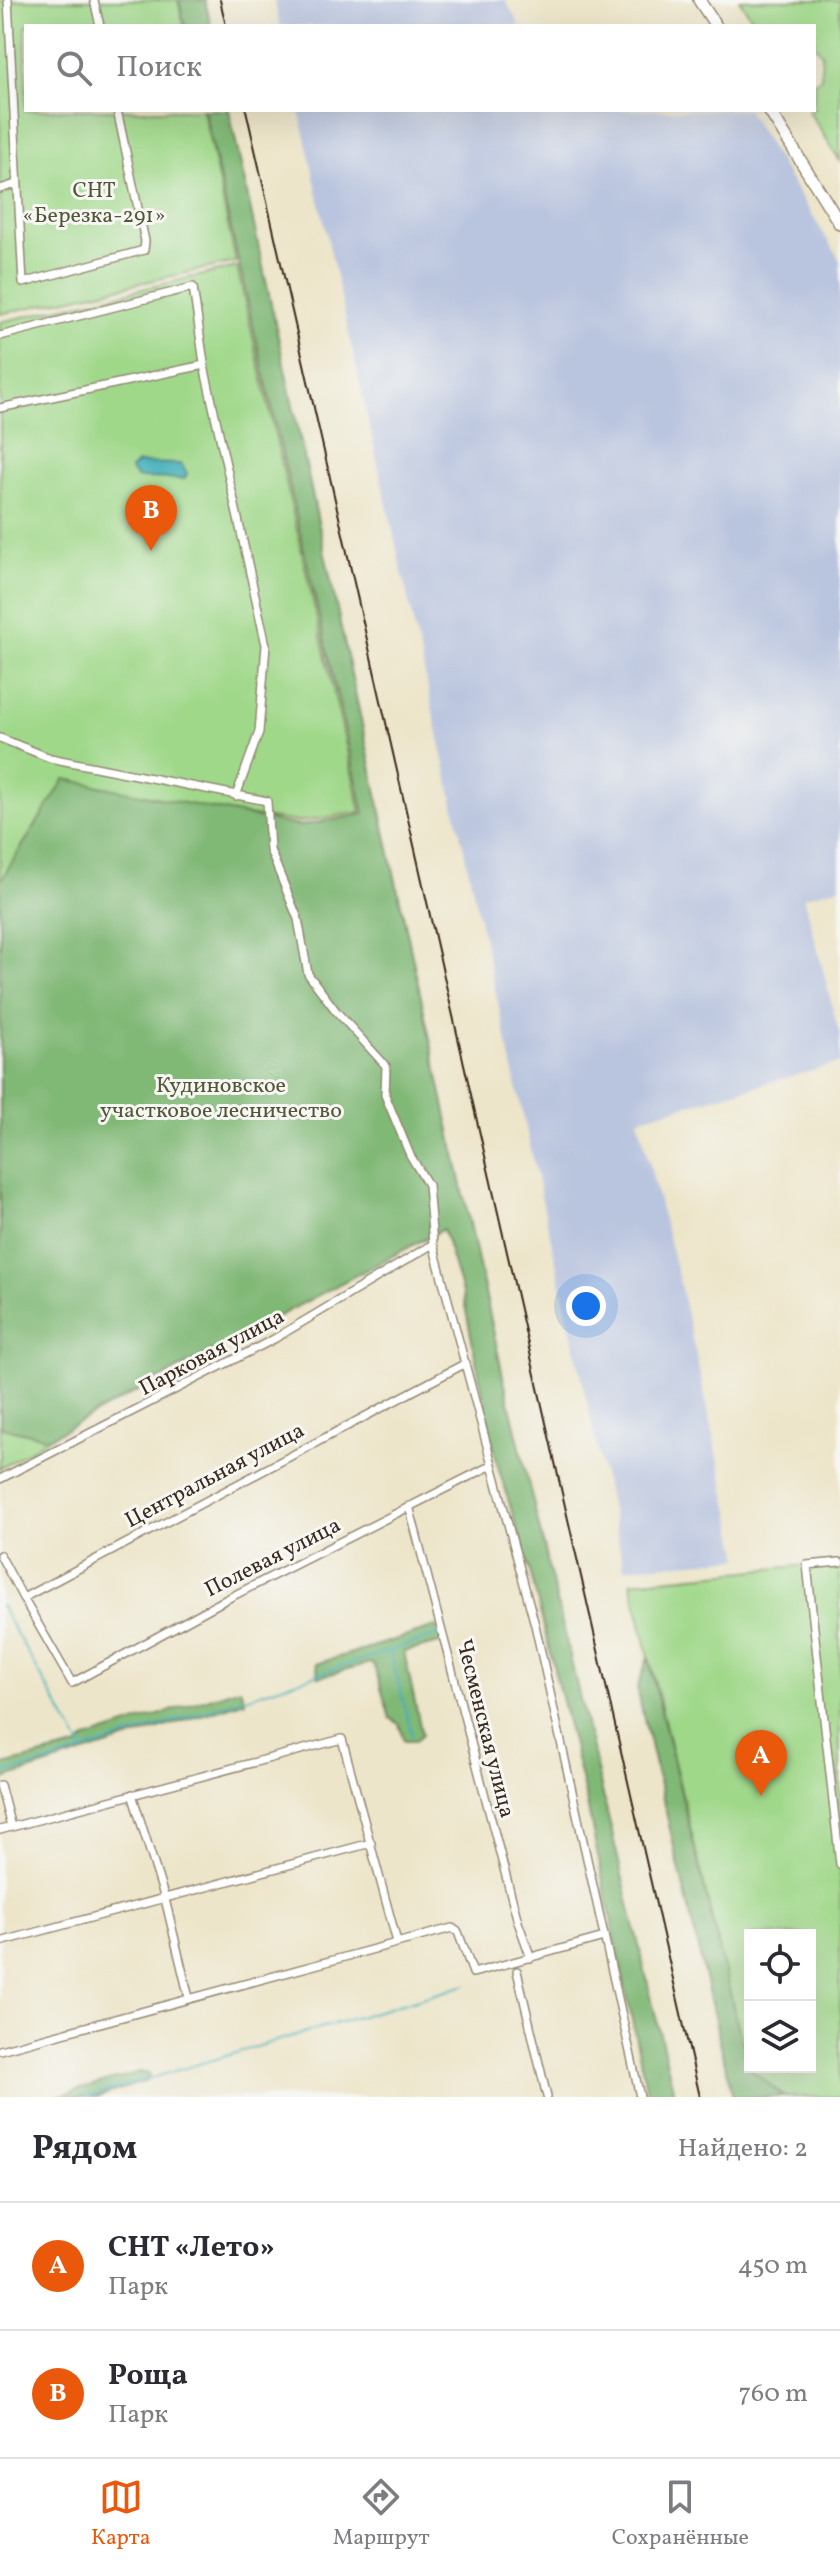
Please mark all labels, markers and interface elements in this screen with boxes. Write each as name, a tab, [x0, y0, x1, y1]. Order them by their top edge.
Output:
search box	[24, 24, 816, 112]
icon: search	[52, 46, 96, 90]
text: Поиск	[116, 47, 202, 89]
park label: СНТ «Березка-291»	[23, 176, 165, 232]
pin: B	[125, 485, 177, 551]
park label: Кудиновское участковое лесничество	[100, 1071, 342, 1127]
your location	[566, 1286, 606, 1326]
street label: Парковая улица	[134, 1302, 291, 1405]
street label: Центральная улица	[120, 1416, 310, 1537]
street label: Полевая улица	[200, 1511, 347, 1606]
street label: Чесменская улица	[447, 1636, 522, 1821]
pin: A	[735, 1730, 787, 1796]
map controls	[744, 1929, 816, 2073]
button: locate	[744, 1929, 816, 2001]
button: layers	[744, 2001, 816, 2073]
text: Рядом	[32, 2126, 137, 2173]
text: Найдено: 2	[678, 2131, 808, 2167]
text: СНТ «Лето»	[108, 2227, 275, 2269]
text: A	[49, 2248, 67, 2284]
text: 450 m	[737, 2248, 808, 2284]
text: Парк	[108, 2269, 168, 2305]
text: Роща	[108, 2355, 188, 2397]
text: B	[49, 2376, 67, 2412]
text: 760 m	[738, 2376, 808, 2412]
text: Парк	[108, 2397, 168, 2433]
tab: Карта	[91, 2475, 151, 2554]
tab: Маршрут	[333, 2475, 430, 2554]
tab: Сохранённые	[612, 2475, 749, 2554]

